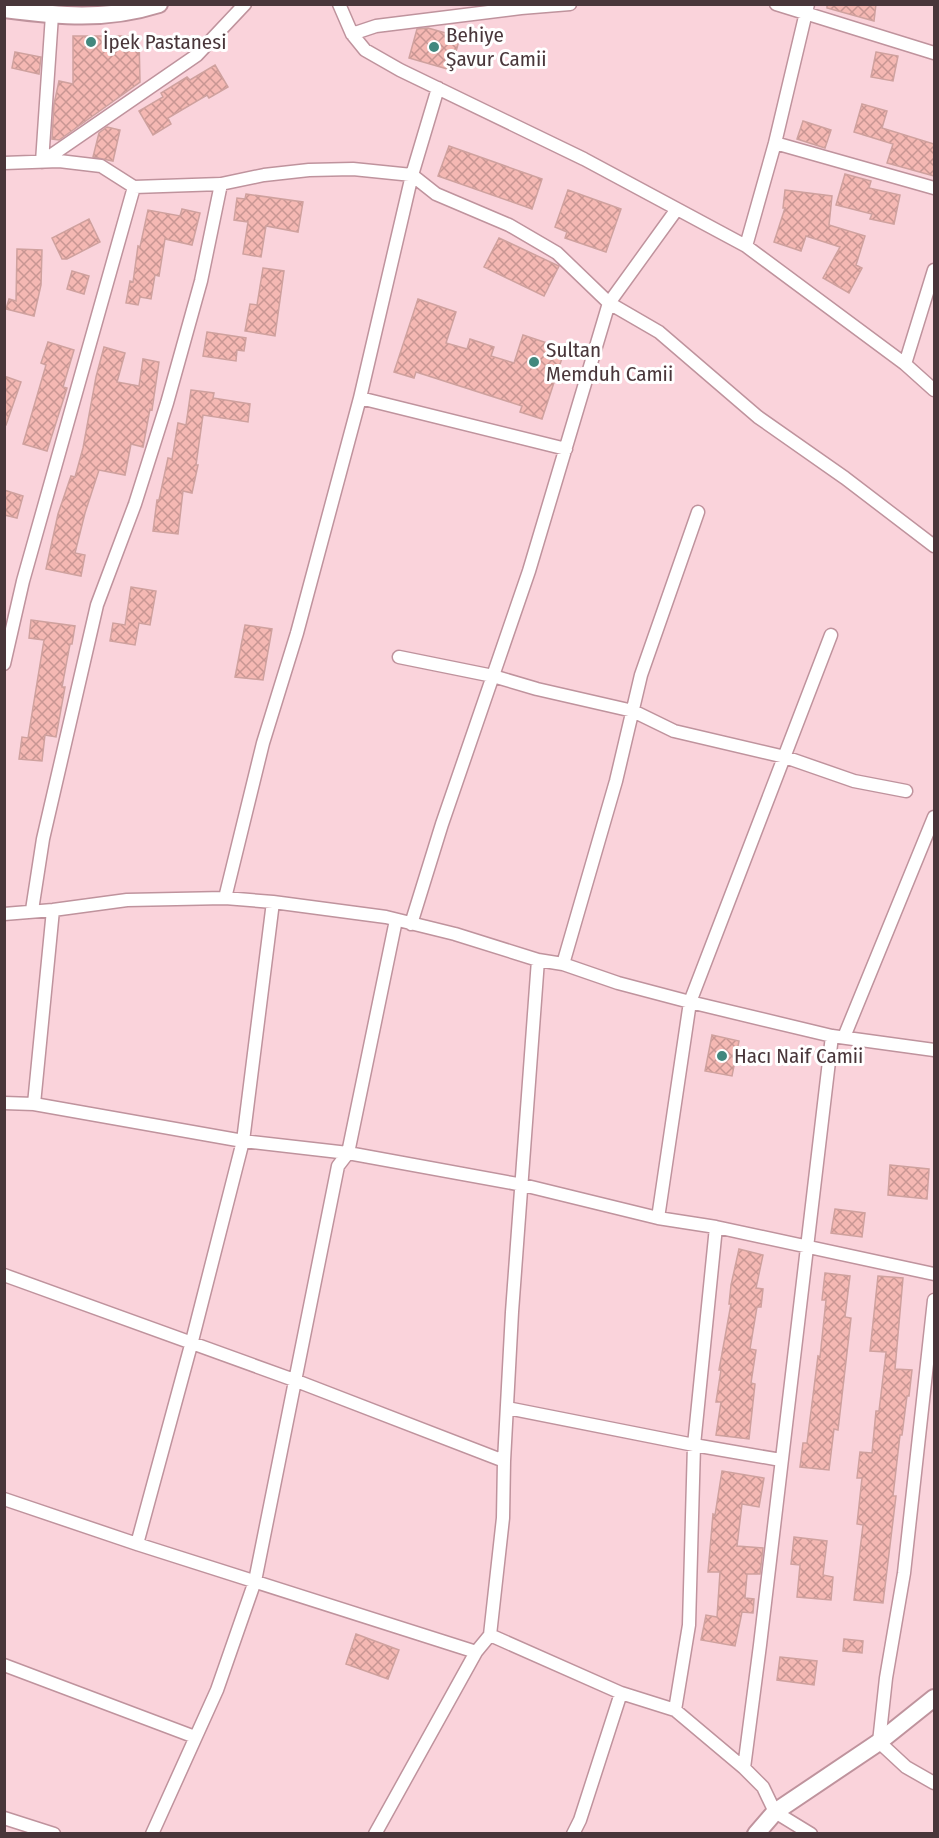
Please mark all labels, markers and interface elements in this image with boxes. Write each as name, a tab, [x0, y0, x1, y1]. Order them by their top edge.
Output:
place label: Behiye Şavur Camii	[446, 22, 546, 72]
place label: İpek Pastanesi	[103, 29, 226, 55]
marker: İpek Pastanesi	[84, 35, 98, 49]
marker: Behiye Şavur Camii	[427, 40, 441, 54]
place label: Sultan Memduh Camii	[546, 337, 673, 387]
marker: Sultan Memduh Camii	[527, 355, 541, 369]
place label: Hacı Naif Camii	[734, 1043, 863, 1069]
marker: Hacı Naif Camii	[715, 1049, 729, 1063]

